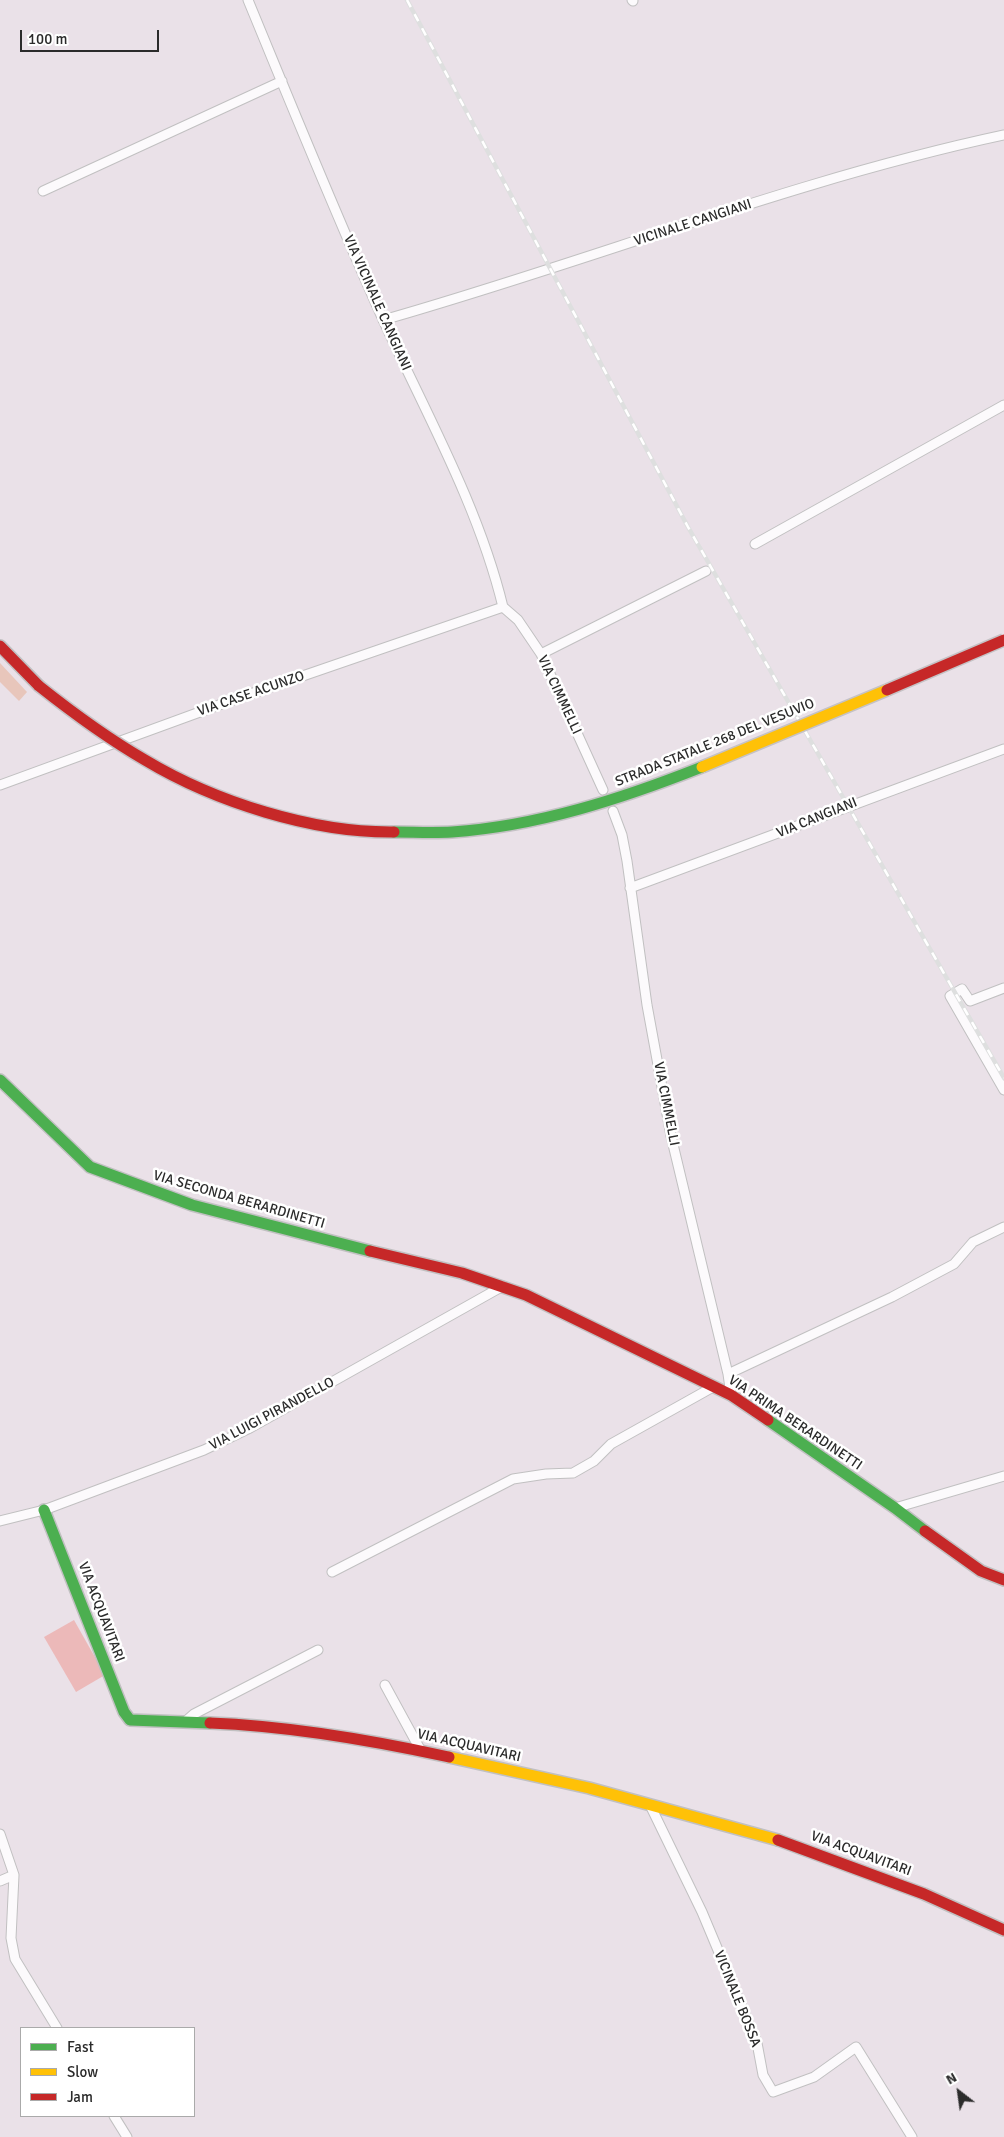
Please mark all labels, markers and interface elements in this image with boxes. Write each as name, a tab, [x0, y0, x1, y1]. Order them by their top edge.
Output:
scale bar	[22, 20, 161, 52]
text: 100 m	[28, 30, 68, 48]
street label: VICINALE CANGIANI	[632, 196, 754, 250]
street label: VIA VICINALE CANGIANI	[340, 233, 414, 373]
street label: VIA CIMMELLI	[533, 653, 585, 737]
street label: VIA CASE ACUNZO	[195, 668, 307, 720]
street label: STRADA STATALE 268 DEL VESUVIO	[613, 695, 817, 791]
street label: VIA CANGIANI	[774, 794, 860, 842]
street label: VIA CIMMELLI	[650, 1061, 682, 1147]
street label: VIA SECONDA BERARDINETTI	[151, 1167, 327, 1233]
street label: VIA PRIMA BERARDINETTI	[725, 1372, 865, 1474]
street label: VIA LUIGI PIRANDELLO	[207, 1374, 337, 1454]
street label: VIA ACQUAVITARI	[74, 1560, 128, 1664]
street label: VIA ACQUAVITARI	[416, 1726, 522, 1766]
street label: VIA ACQUAVITARI	[808, 1828, 914, 1880]
street label: VICINALE BOSSA	[710, 1948, 764, 2050]
legend	[20, 2027, 195, 2117]
text: Fast	[67, 2038, 94, 2056]
text: Slow	[67, 2063, 98, 2081]
north arrow	[934, 2067, 984, 2117]
text: N	[943, 2069, 960, 2088]
text: Jam	[67, 2088, 93, 2106]

